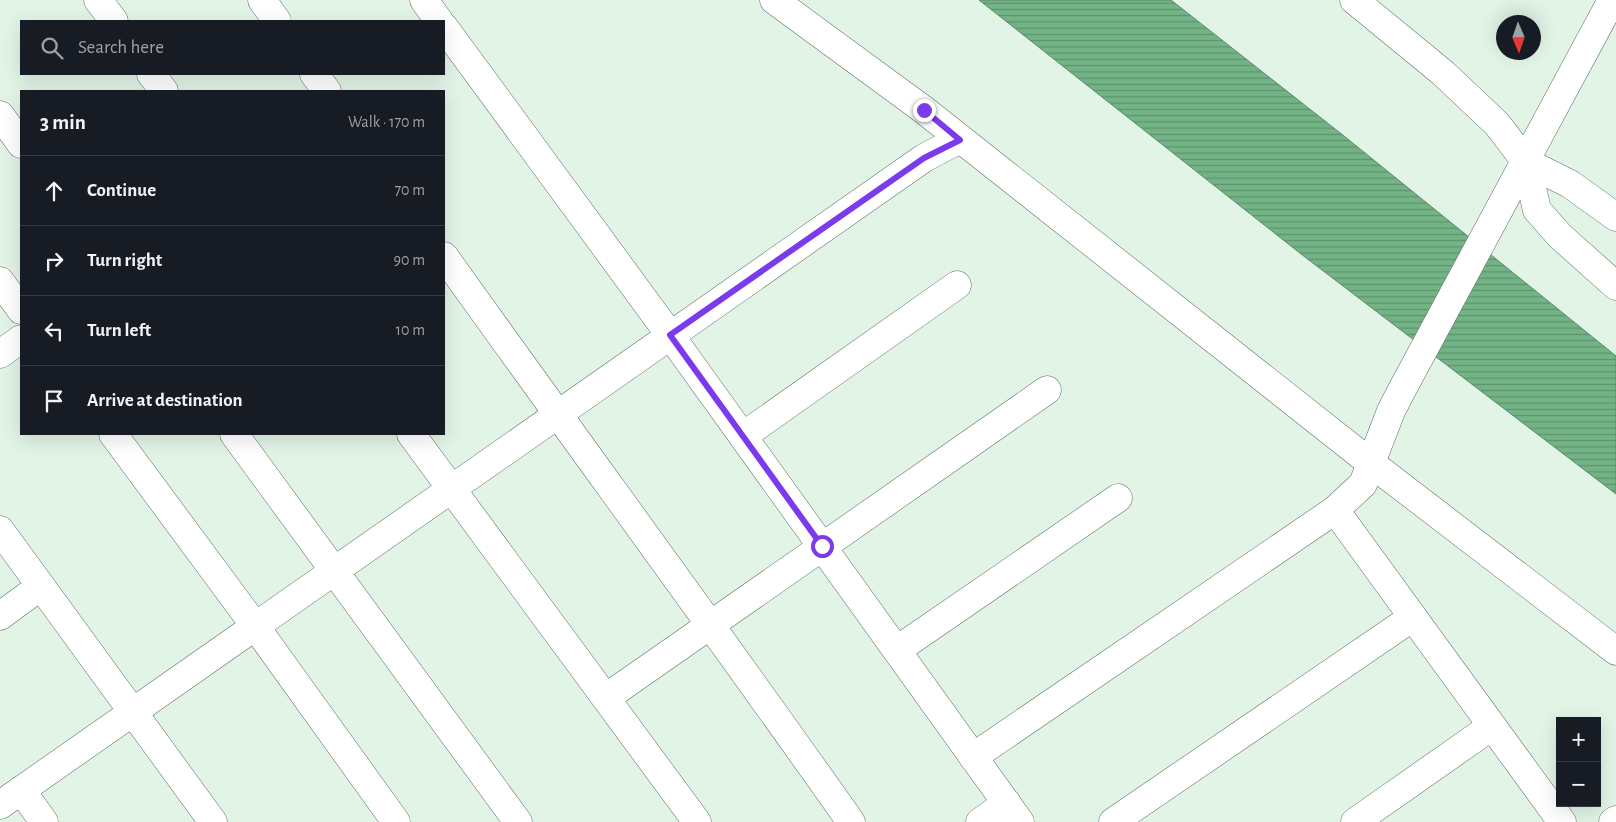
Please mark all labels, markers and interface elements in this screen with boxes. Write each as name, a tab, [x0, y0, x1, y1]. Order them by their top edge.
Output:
north arrow	[1496, 15, 1541, 60]
search box	[20, 20, 445, 75]
icon: search	[38, 34, 66, 62]
text: Search here	[78, 38, 164, 57]
route end	[913, 99, 936, 122]
text: 3 min	[40, 112, 86, 133]
text: Walk · 170 m	[348, 114, 425, 130]
icon: ahead	[40, 177, 68, 205]
text: Continue	[87, 181, 156, 200]
text: 70 m	[394, 182, 425, 198]
icon: right	[40, 247, 68, 275]
text: Turn right	[87, 251, 162, 270]
text: 90 m	[394, 252, 425, 268]
icon: left	[40, 317, 68, 345]
text: Turn left	[87, 321, 151, 340]
text: 10 m	[396, 322, 425, 338]
icon: arrive	[40, 387, 68, 415]
text: Arrive at destination	[87, 391, 243, 410]
route start	[811, 535, 834, 558]
map controls	[1556, 717, 1601, 807]
button: +	[1556, 717, 1601, 762]
button: −	[1556, 762, 1601, 807]

